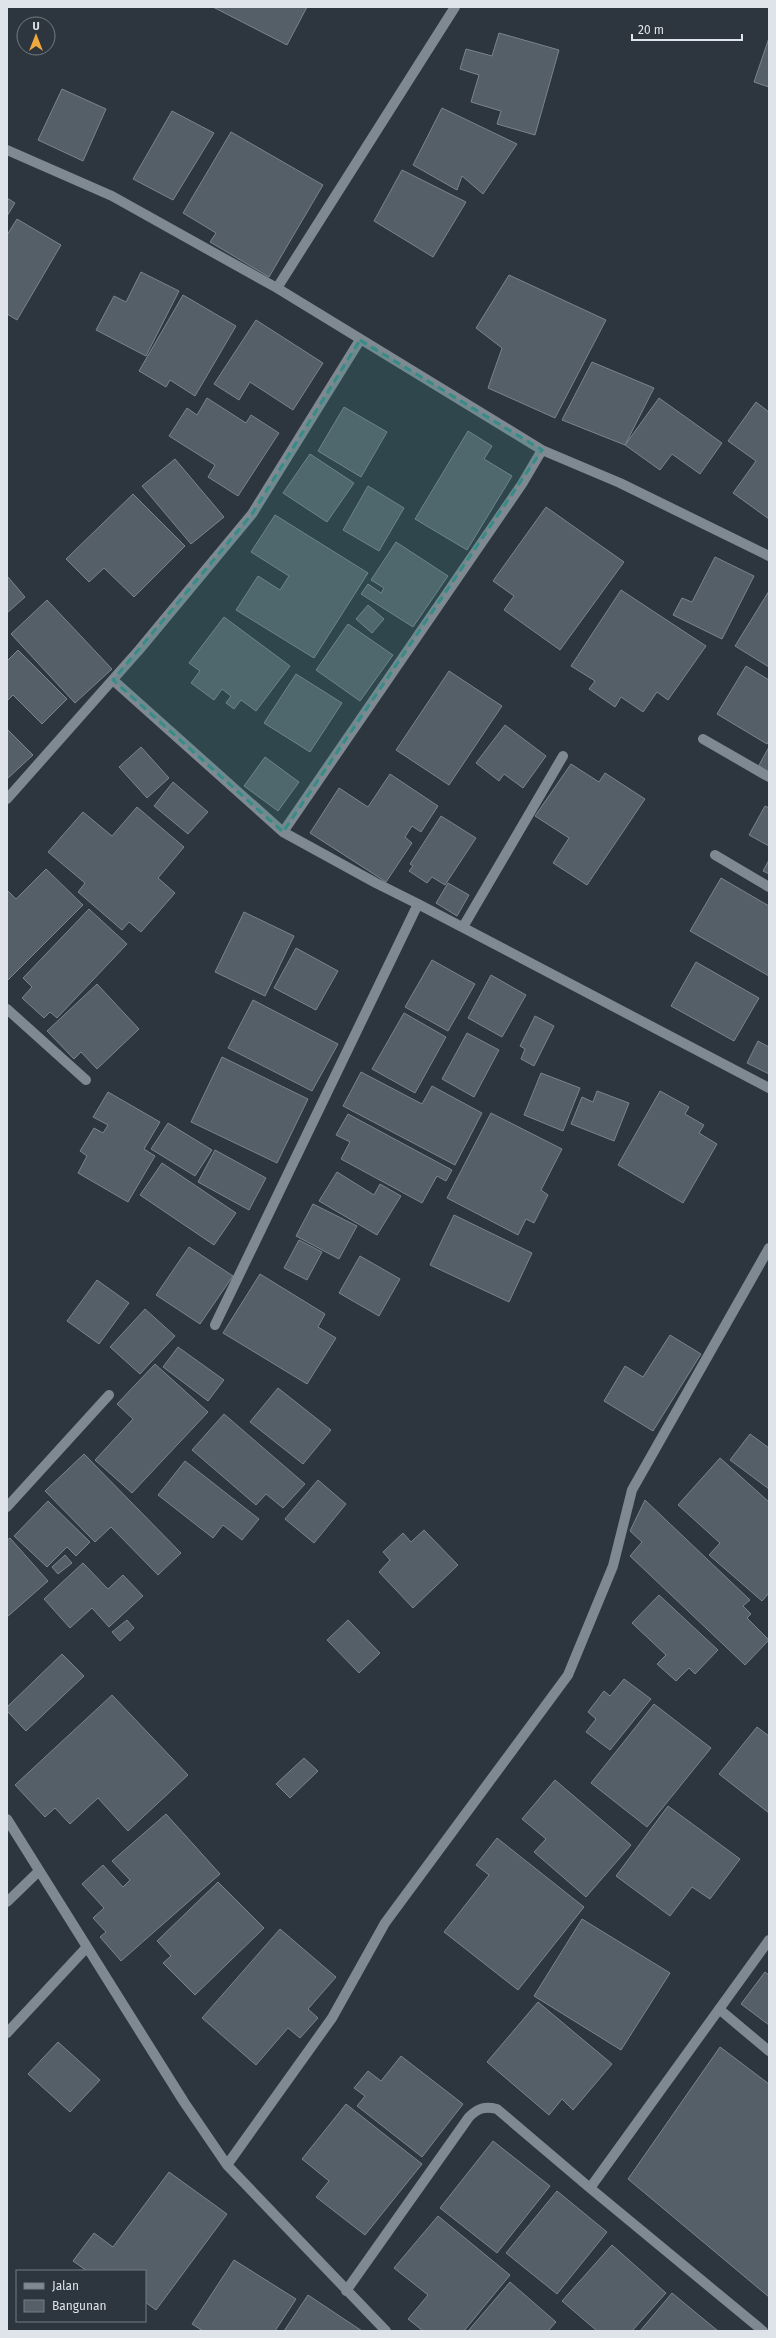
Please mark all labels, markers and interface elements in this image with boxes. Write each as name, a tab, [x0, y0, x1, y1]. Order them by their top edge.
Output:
north arrow	[16, 16, 56, 56]
scale bar	[632, 16, 742, 42]
text: U	[32, 20, 40, 33]
text: 20 m	[638, 23, 664, 37]
legend	[16, 2270, 146, 2322]
text: Jalan	[52, 2279, 79, 2293]
text: Bangunan	[52, 2299, 107, 2313]

